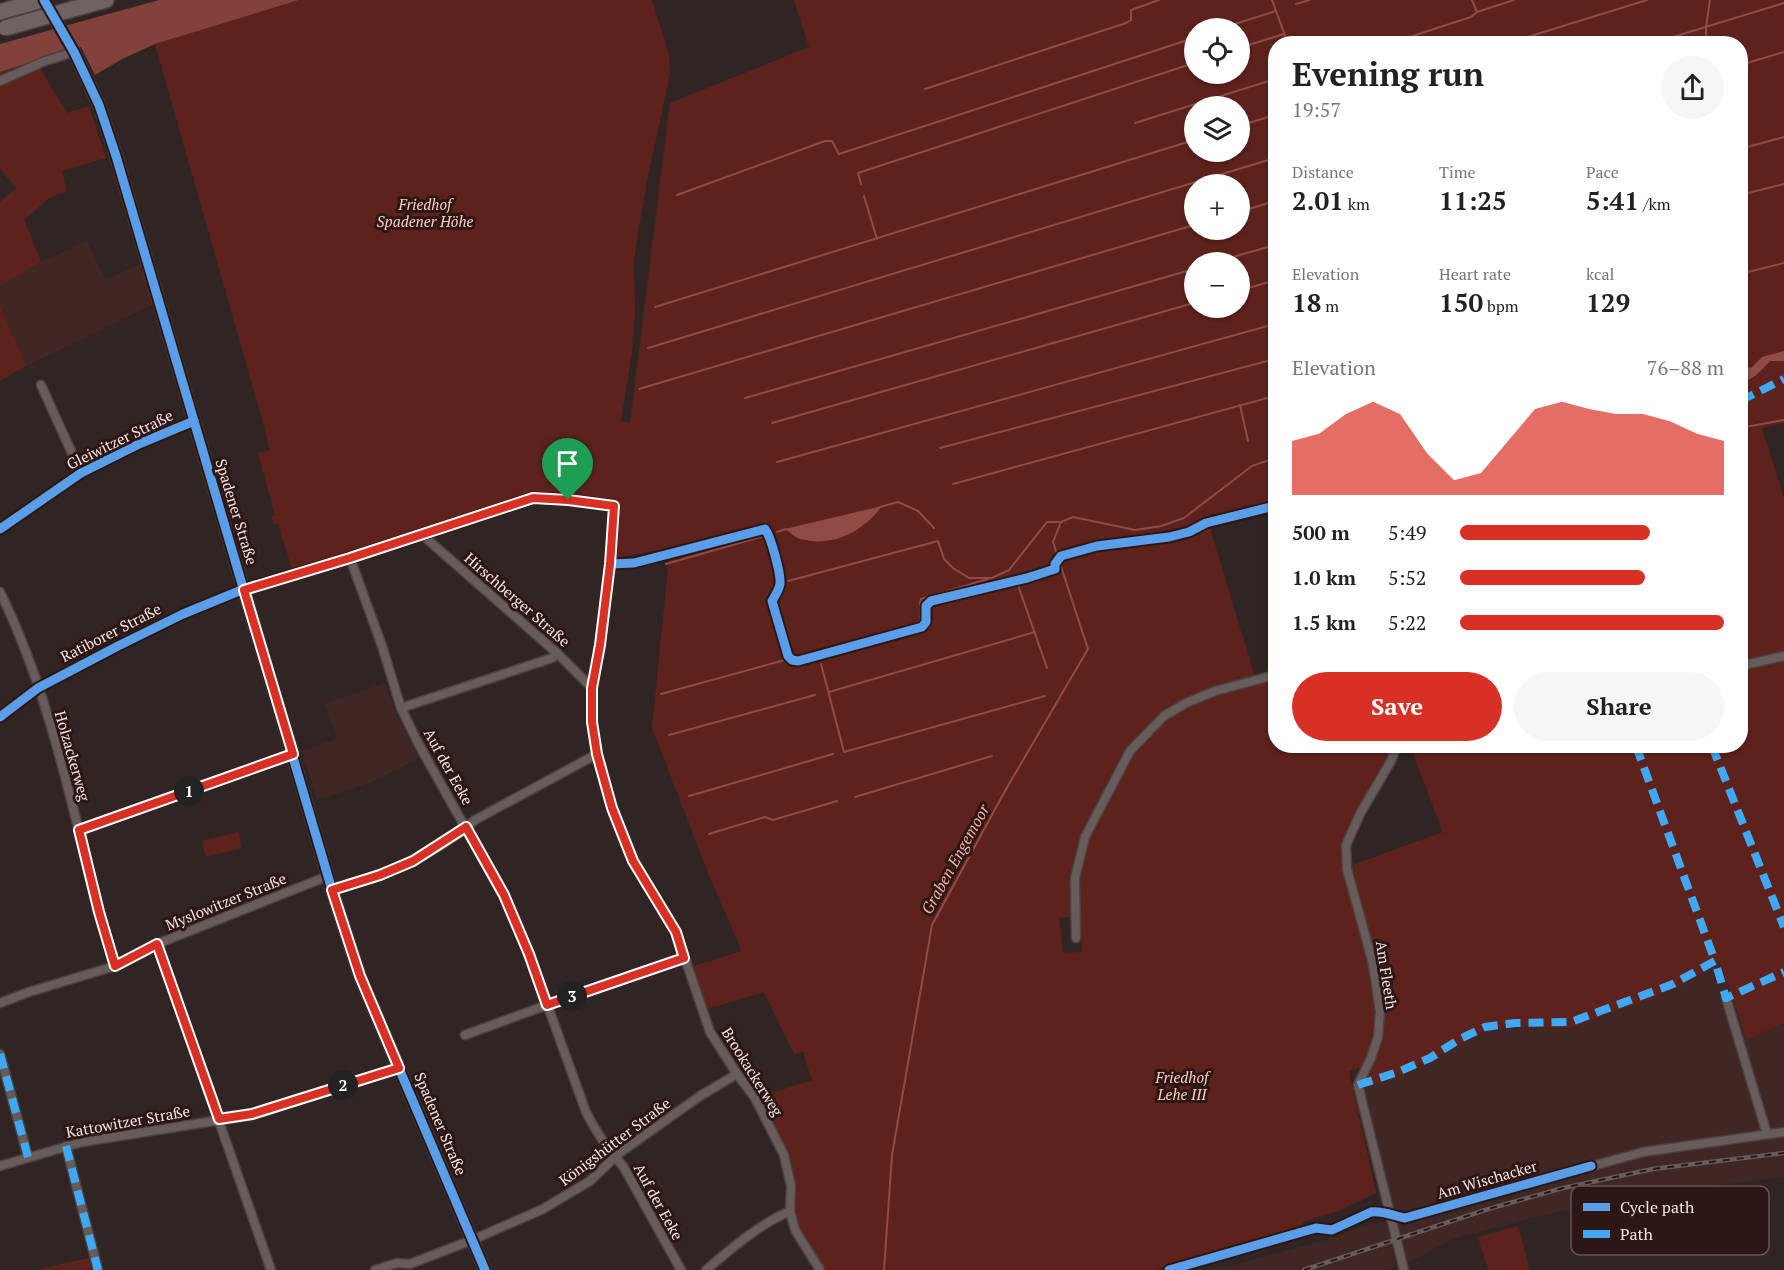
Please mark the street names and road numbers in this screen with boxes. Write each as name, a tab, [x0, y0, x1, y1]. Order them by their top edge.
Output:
street label: Gleiwitzer Straße	[63, 405, 176, 474]
street label: Spadener Straße	[211, 456, 263, 567]
street label: Hirschberger Straße	[461, 548, 575, 651]
street label: Ratiborer Straße	[57, 598, 164, 666]
street label: Holzackerweg	[51, 708, 96, 804]
street label: Auf der Eeke	[420, 725, 478, 808]
street label: Myslowitzer Straße	[162, 868, 289, 934]
street label: Am Fleeth	[1372, 939, 1402, 1011]
street label: Brookackerweg	[718, 1023, 789, 1121]
street label: Spadener Straße	[410, 1069, 472, 1178]
street label: Königshütter Straße	[555, 1093, 674, 1190]
street label: Kattowitzer Straße	[64, 1100, 191, 1142]
street label: Am Wischacker	[1434, 1155, 1539, 1203]
street label: Auf der Eeke	[630, 1160, 688, 1243]

